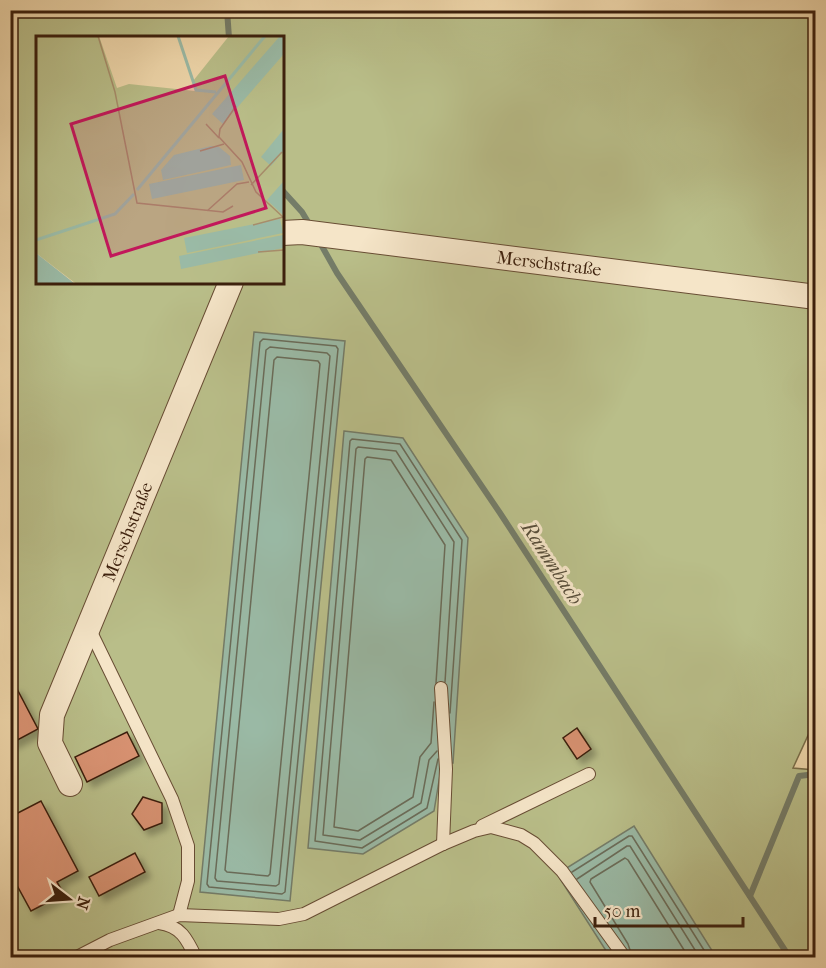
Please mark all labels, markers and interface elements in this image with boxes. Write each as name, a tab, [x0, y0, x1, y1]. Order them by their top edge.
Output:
inset map	[36, 36, 284, 284]
street label: Merschstraße	[495, 247, 603, 281]
street label: Merschstraße	[99, 479, 157, 585]
water label: Rammbach	[516, 516, 587, 609]
north arrow	[39, 869, 99, 929]
scale bar	[595, 890, 744, 928]
text: N	[72, 895, 94, 913]
text: 50 m	[604, 901, 641, 922]

